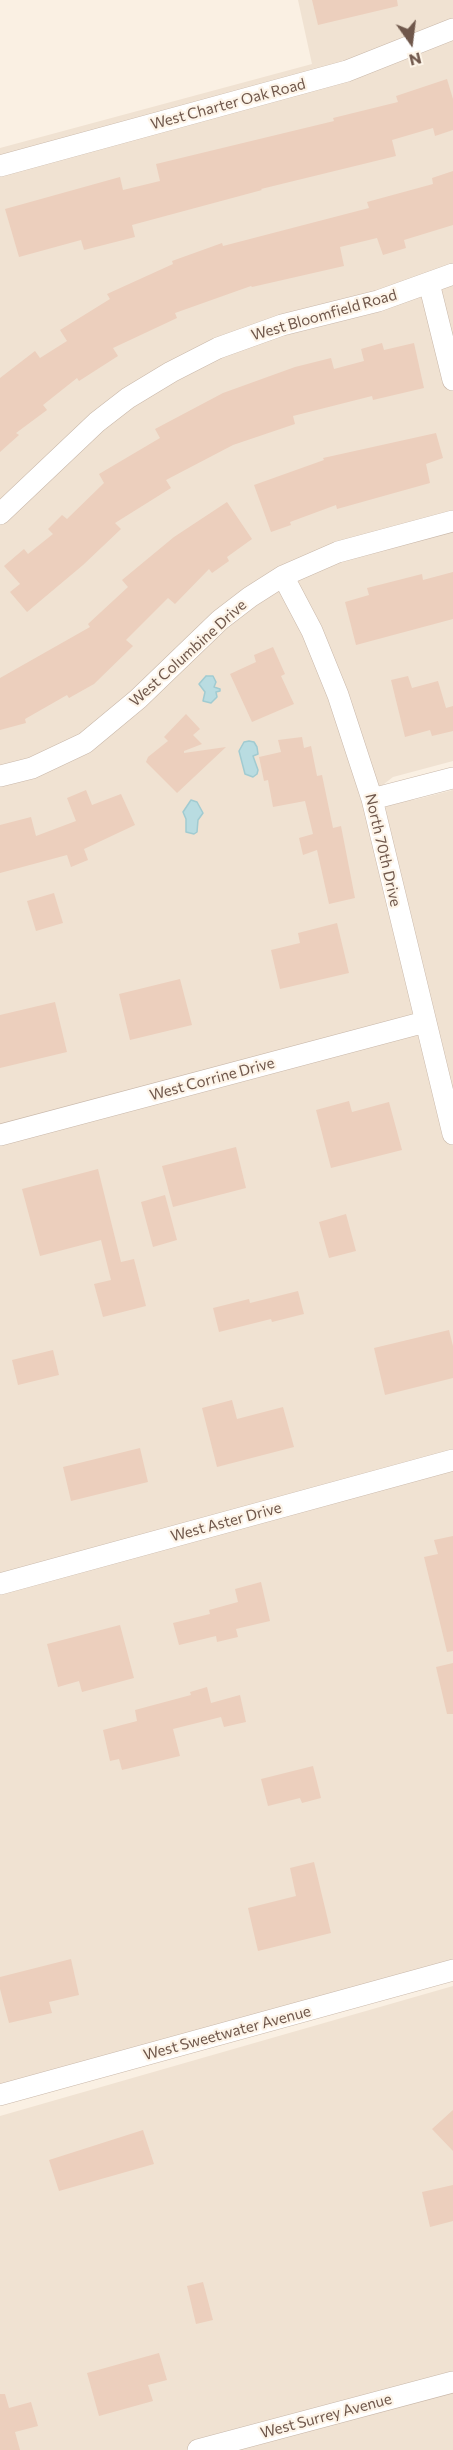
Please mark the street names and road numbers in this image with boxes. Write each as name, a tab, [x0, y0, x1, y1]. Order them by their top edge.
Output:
street label: West Charter Oak Road	[149, 75, 307, 133]
street label: West Bloomfield Road	[249, 286, 399, 344]
street label: West Columbine Drive	[126, 596, 250, 710]
street label: North 70th Drive	[361, 792, 405, 908]
street label: West Corrine Drive	[148, 1054, 276, 1104]
street label: West Aster Drive	[169, 1499, 283, 1545]
street label: West Sweetwater Avenue	[141, 2002, 313, 2064]
street label: West Surrey Avenue	[258, 2390, 394, 2442]

